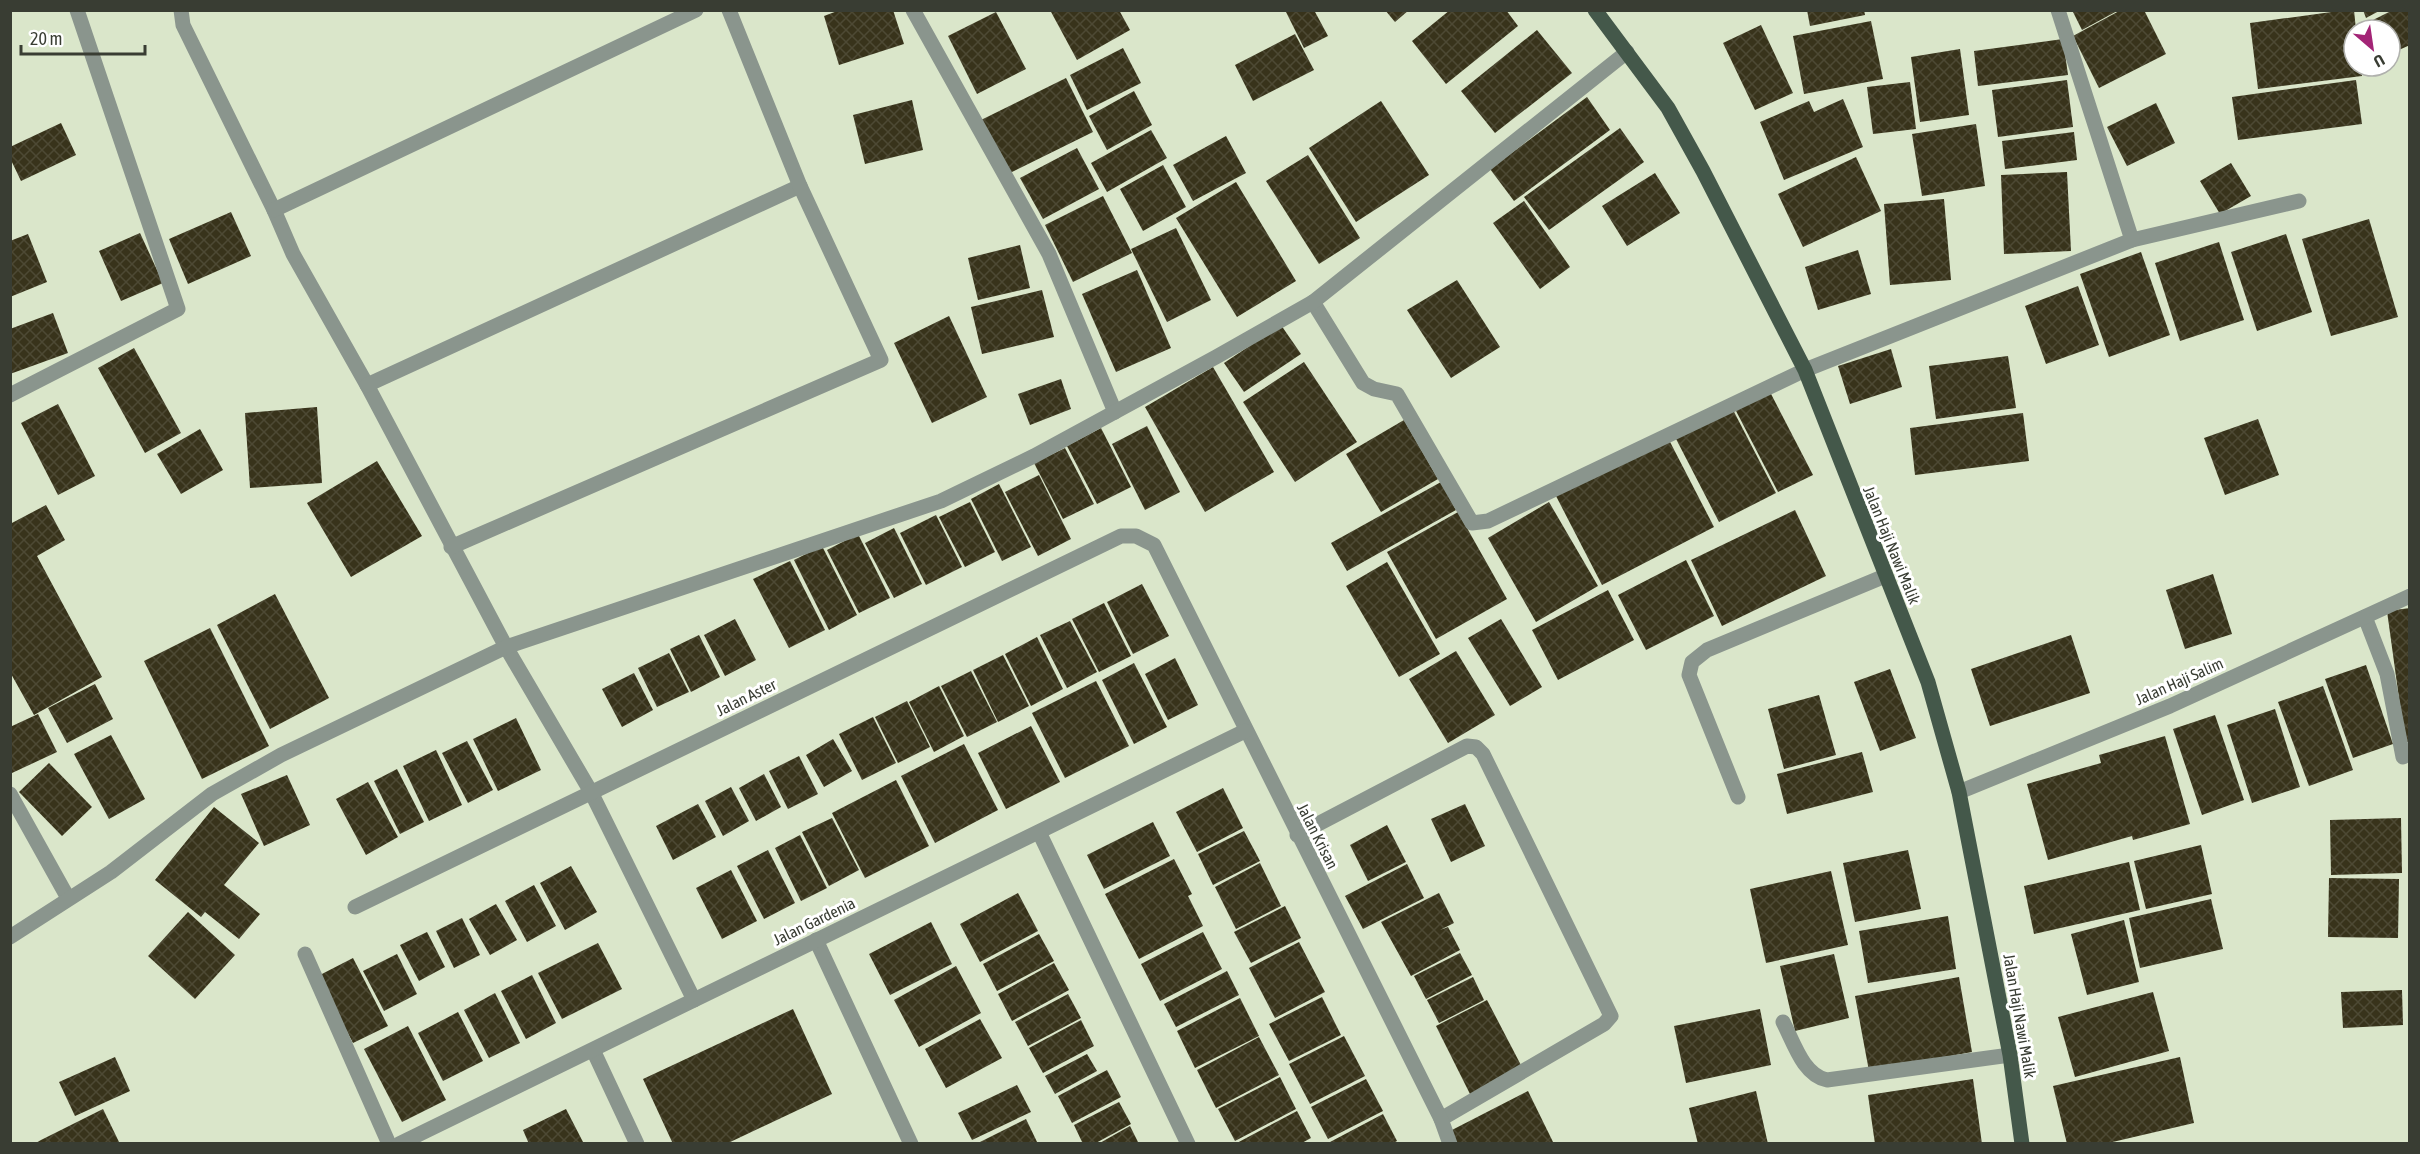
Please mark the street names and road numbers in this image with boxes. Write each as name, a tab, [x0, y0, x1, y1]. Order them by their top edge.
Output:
street label: Jalan Haji Nawi Malik	[1859, 483, 1924, 607]
street label: Jalan Haji Salim	[2132, 654, 2226, 709]
street label: Jalan Aster	[713, 675, 779, 719]
street label: Jalan Krisan	[1294, 800, 1342, 872]
street label: Jalan Gardenia	[770, 893, 858, 949]
street label: Jalan Haji Nawi Malik	[1999, 952, 2040, 1080]

